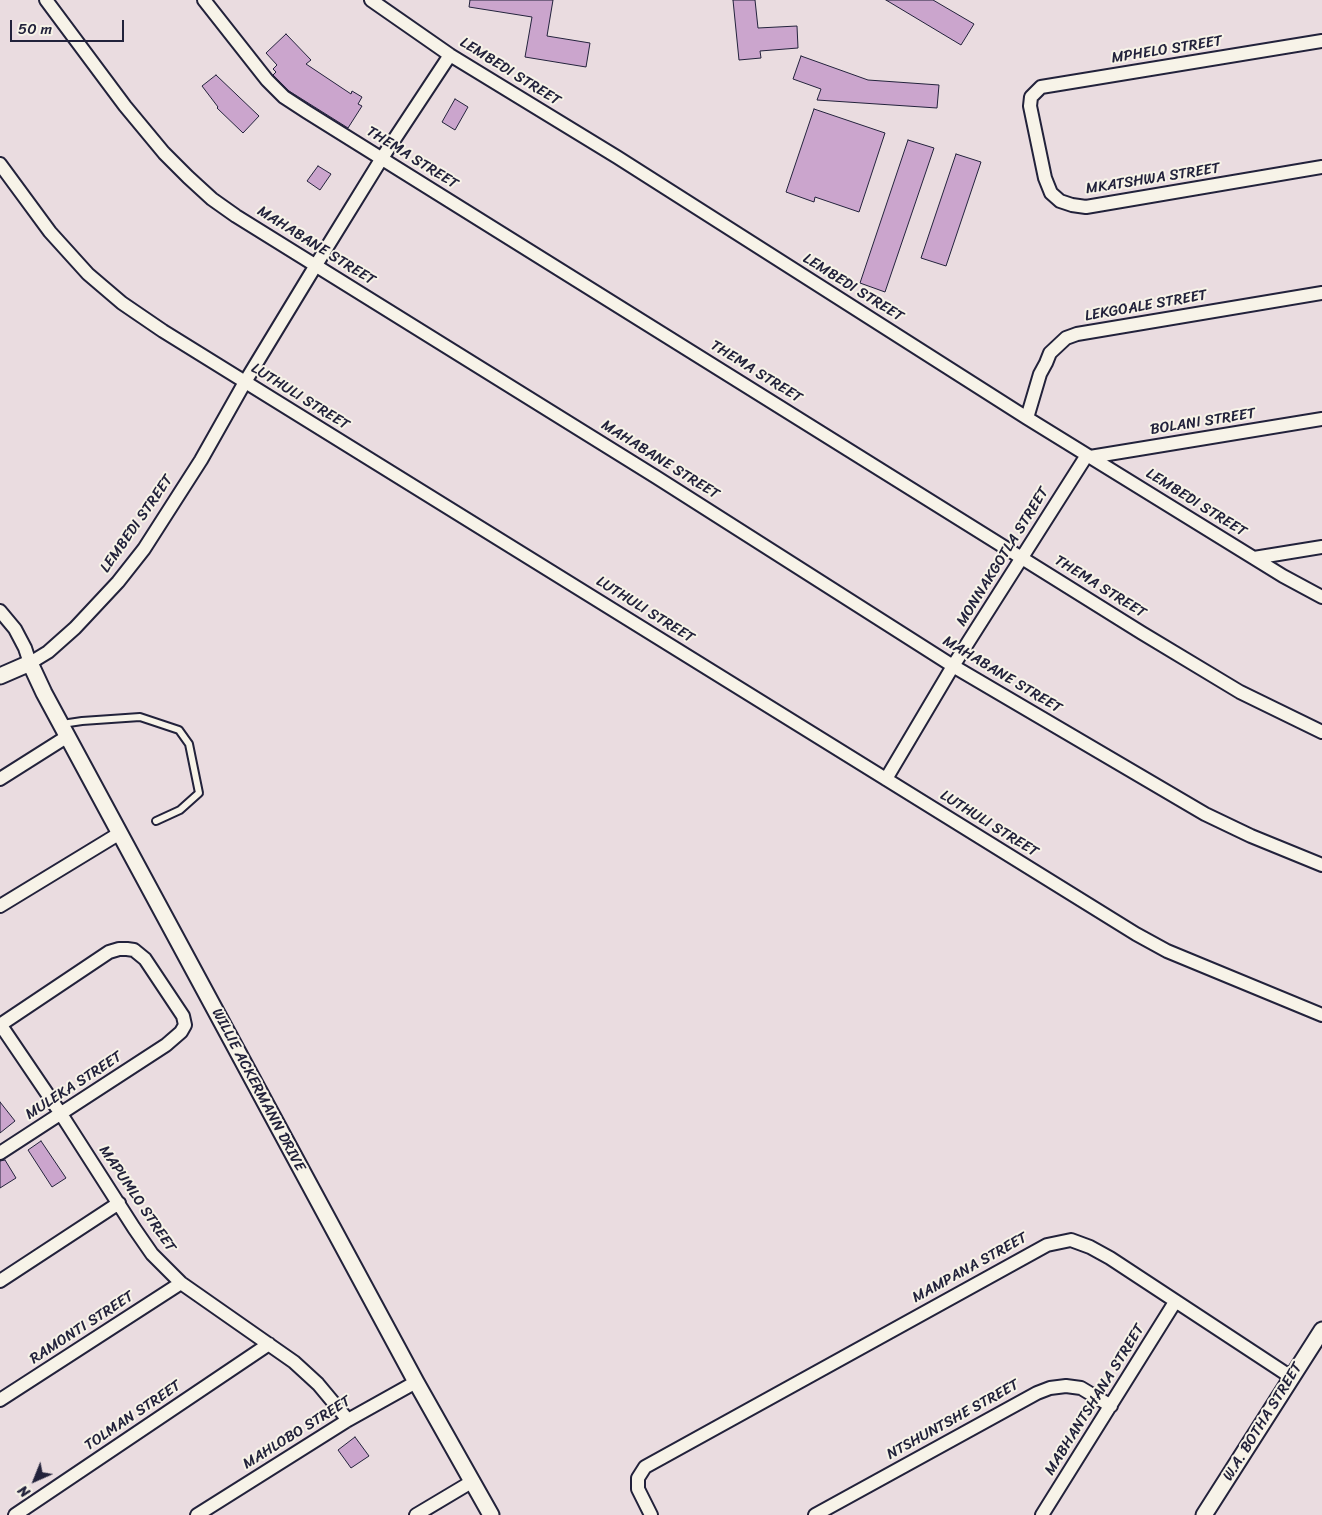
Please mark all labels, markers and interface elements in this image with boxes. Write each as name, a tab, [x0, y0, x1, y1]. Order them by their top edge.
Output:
scale bar	[12, 10, 126, 42]
text: 50 m	[18, 16, 52, 42]
street label: MPHELO STREET	[1110, 32, 1224, 68]
street label: LEMBEDI STREET	[457, 34, 563, 110]
street label: THEMA STREET	[363, 123, 461, 193]
street label: MKATSHWA STREET	[1085, 160, 1221, 198]
street label: MAHABANE STREET	[254, 202, 378, 290]
street label: LEMBEDI STREET	[800, 250, 906, 326]
street label: LEKGOALE STREET	[1084, 286, 1208, 326]
street label: THEMA STREET	[707, 337, 805, 407]
street label: LUTHULI STREET	[248, 360, 352, 434]
street label: BOLANI STREET	[1149, 405, 1257, 439]
street label: MAHABANE STREET	[598, 416, 722, 504]
street label: LEMBEDI STREET	[1143, 465, 1249, 541]
street label: LEMBEDI STREET	[97, 472, 177, 576]
street label: MONNAKGOTLA STREET	[953, 484, 1053, 630]
street label: THEMA STREET	[1051, 552, 1149, 622]
street label: LUTHULI STREET	[593, 573, 697, 647]
street label: MAHABANE STREET	[939, 632, 1065, 718]
street label: LUTHULI STREET	[937, 787, 1041, 861]
street label: WILLIE ACKERMANN DRIVE	[207, 1005, 309, 1175]
street label: MULEKA STREET	[22, 1048, 126, 1124]
street label: MAPUMLO STREET	[95, 1142, 179, 1256]
street label: MAMPANA STREET	[909, 1229, 1031, 1307]
street label: RAMONTI STREET	[27, 1288, 137, 1368]
street label: MABHANTSHANA STREET	[1041, 1321, 1149, 1479]
street label: W.A. BOTHA STREET	[1219, 1360, 1307, 1484]
street label: NTSHUNTSHE STREET	[884, 1376, 1022, 1464]
street label: TOLMAN STREET	[81, 1377, 185, 1455]
street label: MAHLOBO STREET	[240, 1393, 354, 1473]
north arrow	[10, 1455, 60, 1505]
text: N	[12, 1479, 36, 1504]

